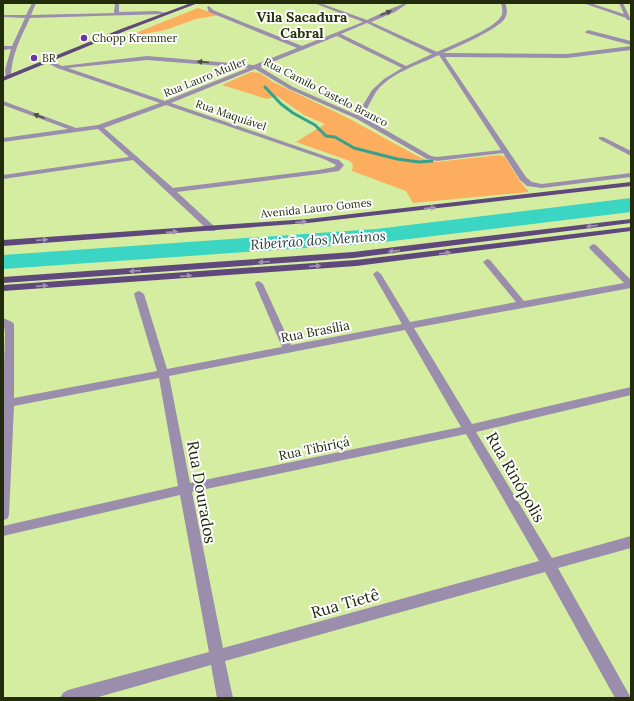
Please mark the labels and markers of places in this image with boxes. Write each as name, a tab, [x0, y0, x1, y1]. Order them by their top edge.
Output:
place label: Chopp Kremmer	[92, 31, 178, 45]
marker: Chopp Kremmer	[79, 33, 89, 43]
place label: BR	[42, 51, 56, 65]
marker: BR	[29, 53, 39, 63]

